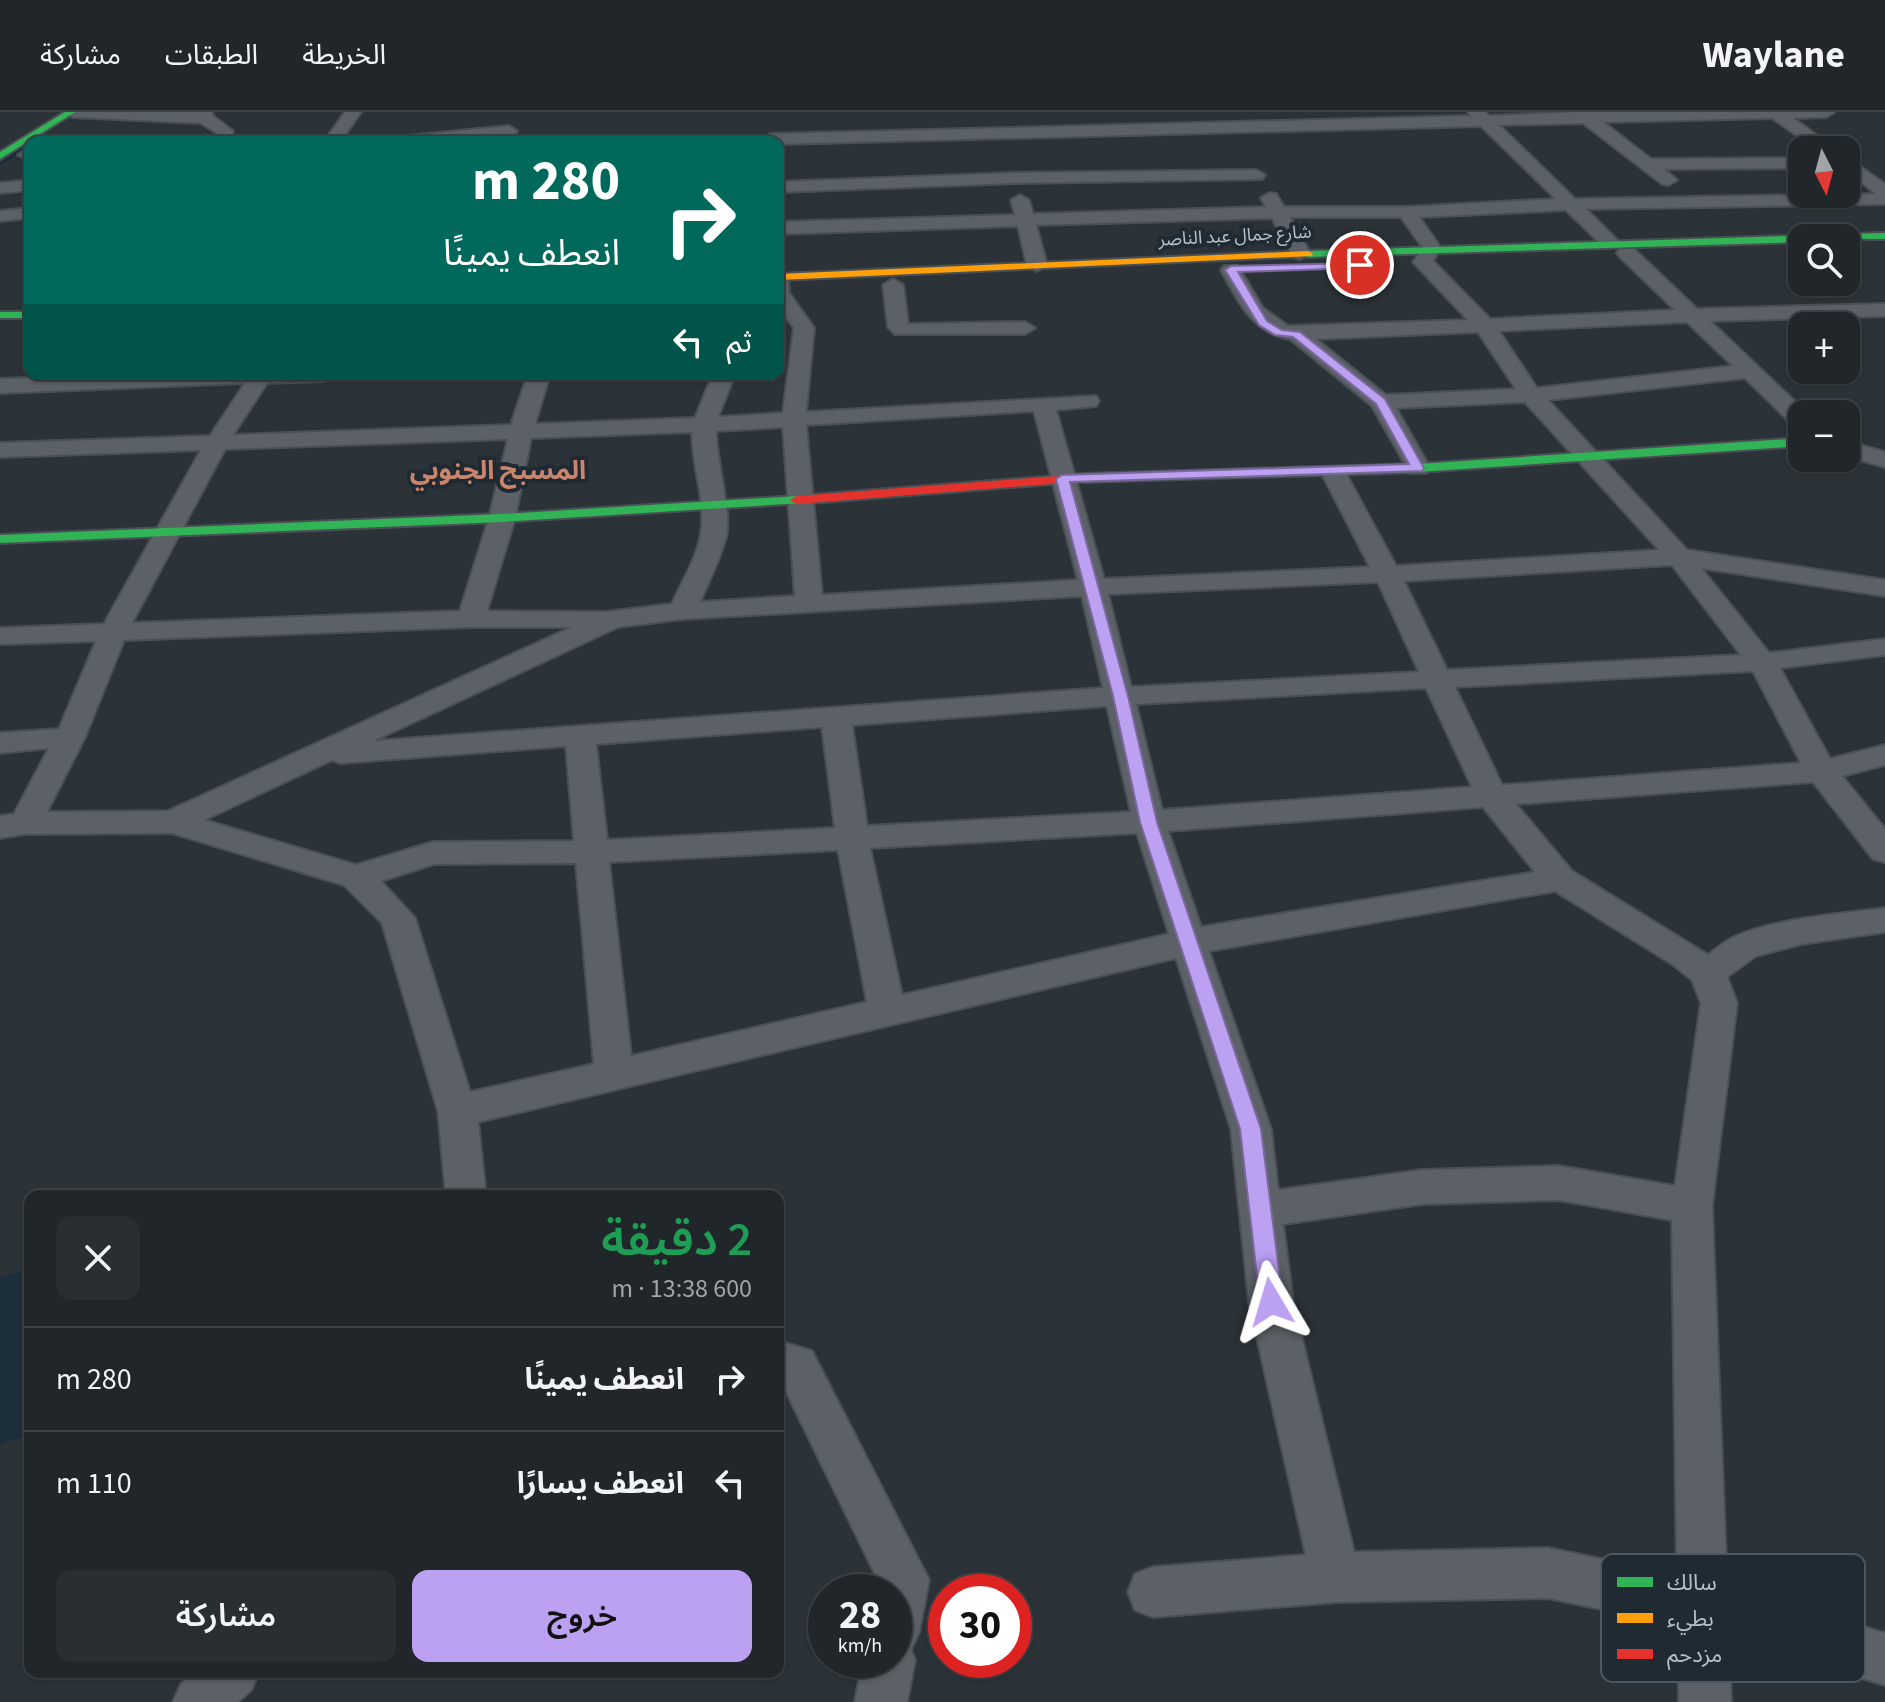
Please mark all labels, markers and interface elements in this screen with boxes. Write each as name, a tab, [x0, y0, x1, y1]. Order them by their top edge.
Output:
text: Waylane	[1702, 28, 1845, 82]
text: مشاركة	[40, 35, 121, 75]
text: الطبقات	[165, 35, 258, 75]
text: الخريطة	[302, 35, 386, 75]
north arrow	[1788, 136, 1860, 208]
map controls	[1788, 136, 1860, 472]
text: 280 m	[472, 142, 620, 221]
icon: right	[648, 168, 752, 272]
street label: شارع جمال عبد الناصر	[1157, 220, 1312, 254]
button: search	[1788, 224, 1860, 296]
text: انعطف يمينًا	[443, 228, 620, 279]
pin	[1326, 231, 1394, 299]
icon: arrive	[1338, 243, 1382, 287]
button: +	[1788, 312, 1860, 384]
icon: left	[666, 320, 710, 364]
text: ثم	[726, 321, 752, 364]
button: −	[1788, 400, 1860, 472]
district label: المسبح الجنوبي	[410, 452, 586, 491]
text: 2 دقيقة	[601, 1206, 752, 1274]
button: close	[56, 1216, 140, 1300]
position arrow	[1229, 1260, 1313, 1344]
text: 600 m · 13:38	[611, 1270, 752, 1307]
icon: right	[708, 1357, 752, 1401]
text: 280 m	[56, 1358, 132, 1401]
text: انعطف يمينًا	[525, 1358, 684, 1401]
icon: left	[708, 1461, 752, 1505]
text: 110 m	[56, 1462, 132, 1505]
text: انعطف يسارًا	[517, 1462, 684, 1505]
legend	[1601, 1554, 1865, 1682]
text: سالك	[1667, 1567, 1717, 1599]
button: مشاركة	[56, 1570, 396, 1662]
button: خروج	[412, 1570, 752, 1662]
speed limit sign: 30	[928, 1574, 1032, 1678]
text: 28	[839, 1587, 881, 1644]
text: بطيء	[1667, 1603, 1714, 1635]
text: km/h	[838, 1632, 882, 1660]
text: مزدحم	[1667, 1639, 1722, 1671]

